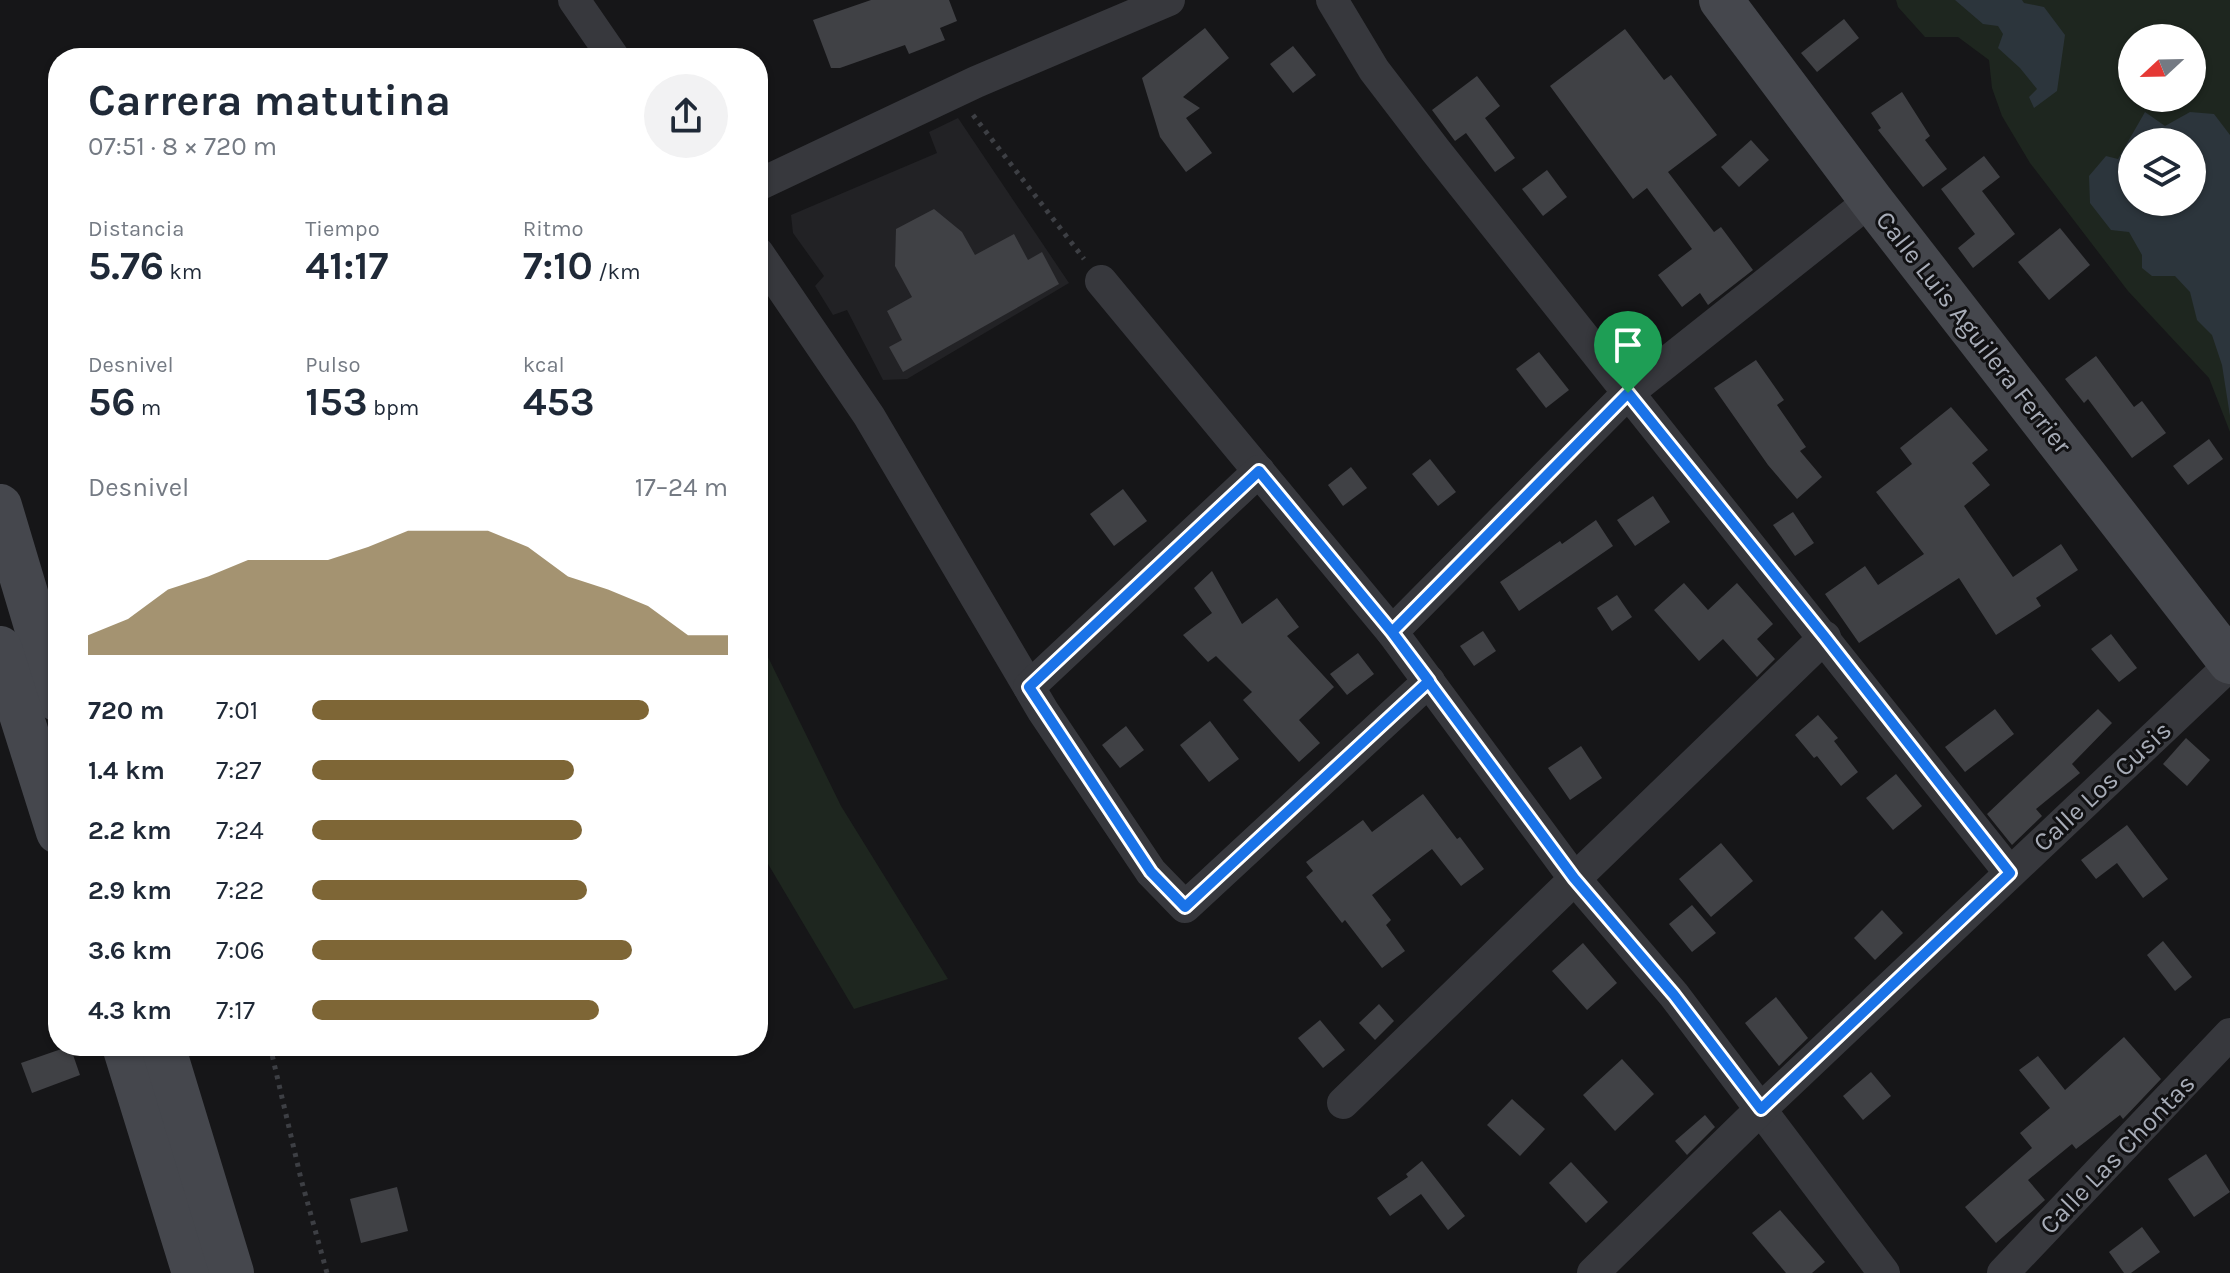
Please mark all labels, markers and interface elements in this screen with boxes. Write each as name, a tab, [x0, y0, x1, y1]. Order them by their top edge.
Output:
north arrow	[2118, 24, 2206, 112]
map controls	[2118, 24, 2206, 216]
button: share	[644, 74, 728, 158]
text: Carrera matutina	[88, 75, 451, 126]
button: layers	[2118, 128, 2206, 216]
text: 07:51 · 8 × 720 m	[88, 131, 277, 162]
street label: Calle Luis Aguilera Ferrier	[1869, 205, 2078, 460]
text: Distancia	[88, 216, 184, 242]
text: Tiempo	[305, 216, 380, 242]
text: Ritmo	[523, 216, 584, 242]
text: 5.76	[88, 242, 164, 289]
text: 41:17	[305, 242, 388, 289]
text: 7:10	[523, 242, 593, 289]
text: km	[164, 259, 202, 285]
text: /km	[593, 259, 641, 285]
pin	[1594, 311, 1662, 393]
icon: arrive	[1606, 323, 1650, 367]
text: Desnivel	[88, 352, 174, 378]
text: Pulso	[305, 352, 361, 378]
text: kcal	[523, 352, 565, 378]
text: 56	[88, 378, 136, 425]
text: 153	[305, 378, 368, 425]
text: 453	[523, 378, 595, 425]
text: m	[136, 395, 161, 421]
text: bpm	[368, 395, 419, 421]
text: Desnivel	[88, 472, 189, 503]
text: 17–24 m	[635, 472, 728, 503]
text: 720 m	[88, 695, 164, 726]
text: 7:01	[216, 695, 258, 726]
street label: Calle Los Cusis	[2027, 715, 2178, 858]
text: 1.4 km	[88, 755, 165, 786]
text: 7:27	[216, 755, 261, 786]
text: 2.2 km	[88, 815, 172, 846]
text: 7:24	[216, 815, 264, 846]
text: 2.9 km	[88, 875, 172, 906]
text: 7:22	[216, 875, 264, 906]
text: 3.6 km	[88, 935, 172, 966]
text: 7:06	[216, 935, 265, 966]
text: 4.3 km	[88, 995, 172, 1026]
text: 7:17	[216, 995, 255, 1026]
street label: Calle Las Chontas	[2033, 1068, 2201, 1241]

